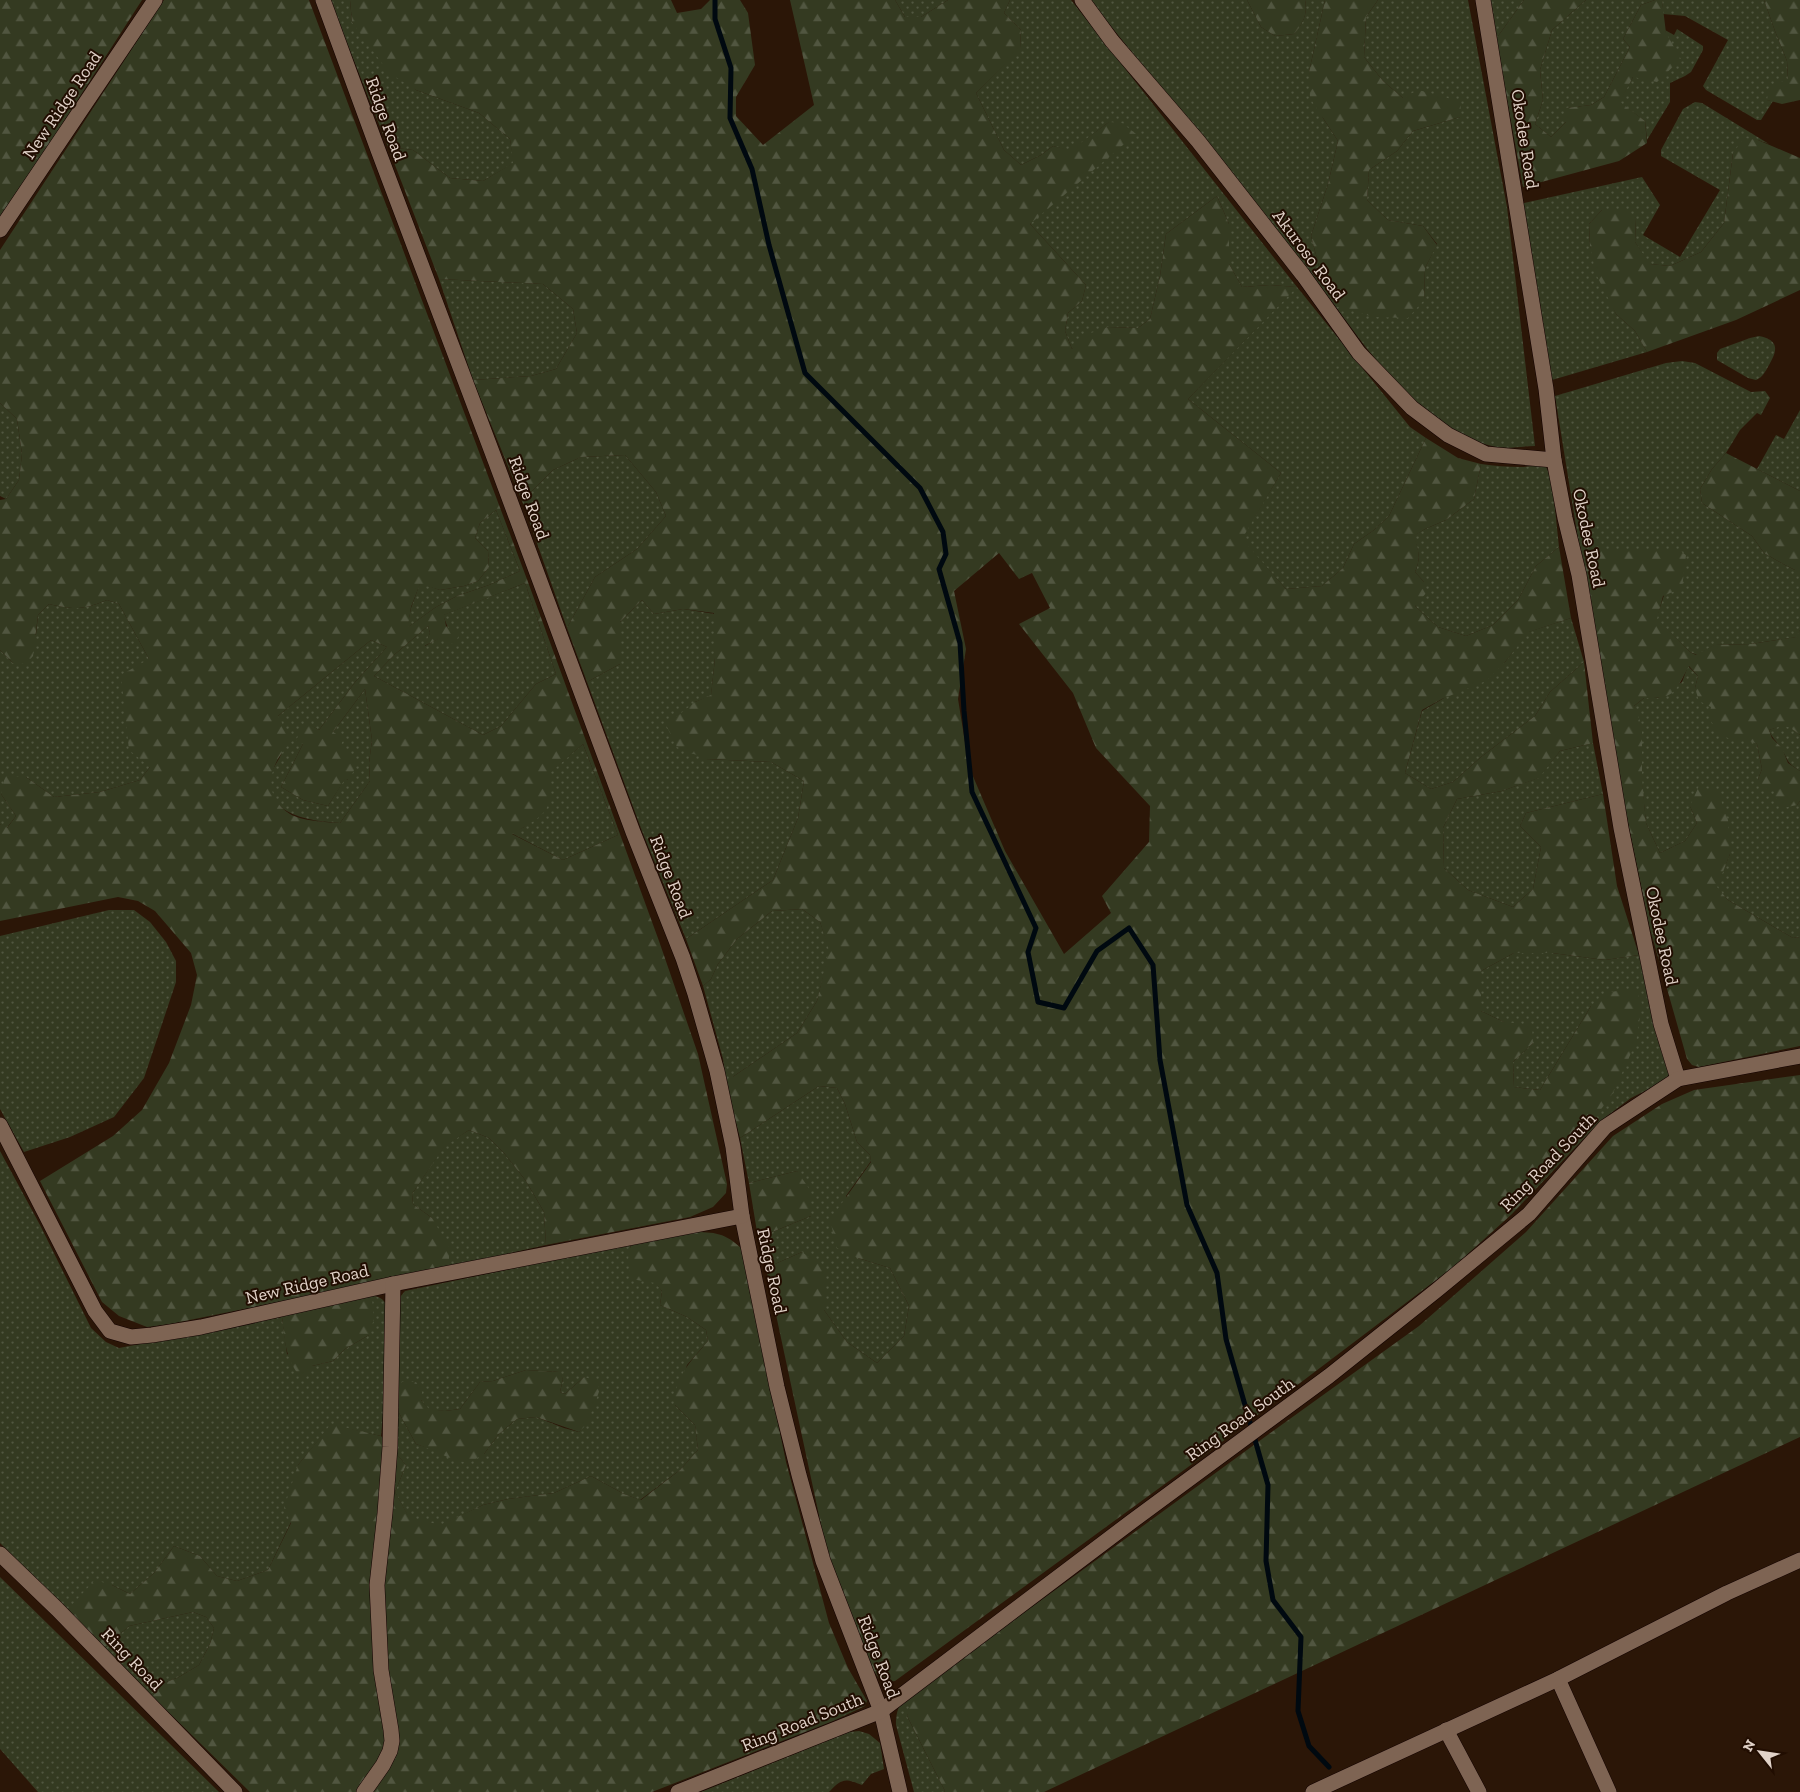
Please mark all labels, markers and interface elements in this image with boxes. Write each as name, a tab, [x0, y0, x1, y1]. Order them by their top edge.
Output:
street label: New Ridge Road	[18, 47, 106, 163]
street label: Ridge Road	[361, 74, 411, 164]
street label: Okodee Road	[1506, 88, 1544, 191]
street label: Akuroso Road	[1268, 205, 1350, 305]
street label: Ridge Road	[504, 453, 554, 543]
street label: Okodee Road	[1568, 486, 1610, 590]
street label: Ridge Road	[645, 832, 697, 922]
street label: Okodee Road	[1641, 884, 1683, 988]
street label: Ring Road South	[1495, 1108, 1601, 1216]
street label: Ridge Road	[752, 1226, 792, 1316]
street label: New Ridge Road	[243, 1259, 371, 1309]
street label: Ring Road South	[1181, 1372, 1299, 1466]
street label: Ridge Road	[853, 1612, 905, 1702]
street label: Ring Road	[97, 1623, 167, 1695]
street label: Ring Road South	[738, 1688, 866, 1756]
north arrow	[1735, 1727, 1785, 1777]
text: N	[1739, 1737, 1759, 1755]

